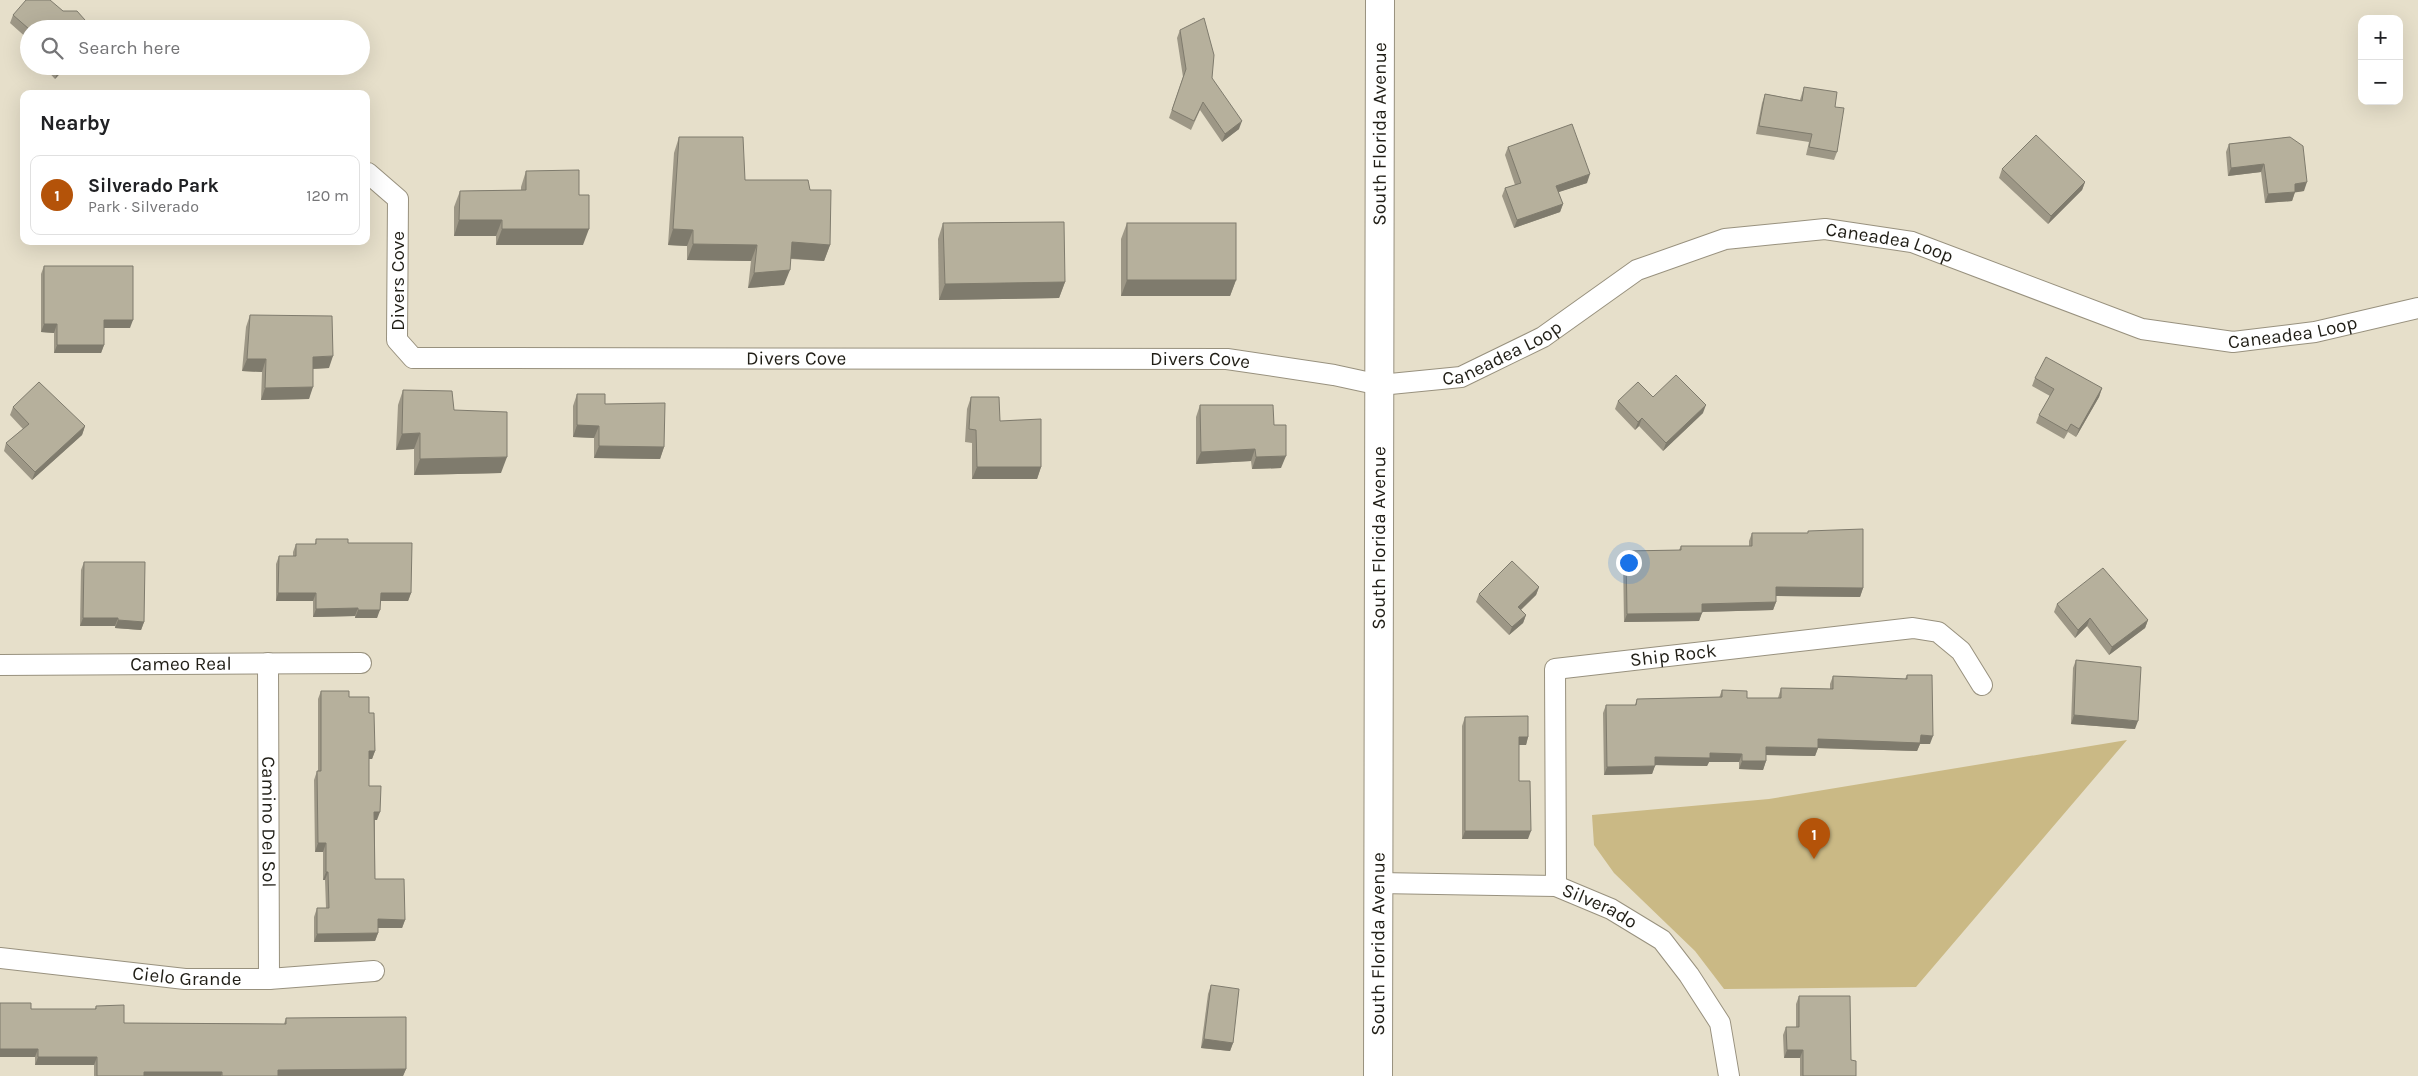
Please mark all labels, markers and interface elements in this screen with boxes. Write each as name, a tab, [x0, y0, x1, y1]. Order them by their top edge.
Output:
map controls	[2358, 15, 2403, 105]
button: +	[2358, 15, 2403, 60]
search box	[20, 20, 370, 75]
icon: search	[38, 34, 66, 62]
text: Search here	[78, 37, 180, 59]
street label: South Florida Avenue	[1369, 42, 1391, 226]
button: −	[2358, 60, 2403, 105]
text: Nearby	[40, 111, 110, 135]
text: Silverado Park	[88, 175, 219, 197]
text: 1	[54, 186, 60, 205]
text: 120 m	[306, 186, 349, 205]
text: Park · Silverado	[88, 197, 199, 216]
street label: Caneadea Loop	[1824, 218, 1957, 268]
street label: Divers Cove	[387, 231, 409, 331]
street label: Caneadea Loop	[2227, 312, 2359, 354]
street label: Caneadea Loop	[1441, 316, 1566, 390]
street label: Divers Cove	[746, 347, 846, 370]
street label: Divers Cove	[1150, 348, 1252, 373]
street label: South Florida Avenue	[1368, 446, 1390, 630]
your location	[1616, 550, 1642, 576]
street label: Ship Rock	[1629, 640, 1718, 671]
street label: Cameo Real	[130, 653, 232, 675]
street label: Camino Del Sol	[257, 756, 280, 888]
pin: 1	[1798, 818, 1830, 859]
street label: South Florida Avenue	[1367, 852, 1389, 1036]
street label: Silverado	[1559, 879, 1641, 933]
street label: Cielo Grande	[131, 962, 242, 990]

